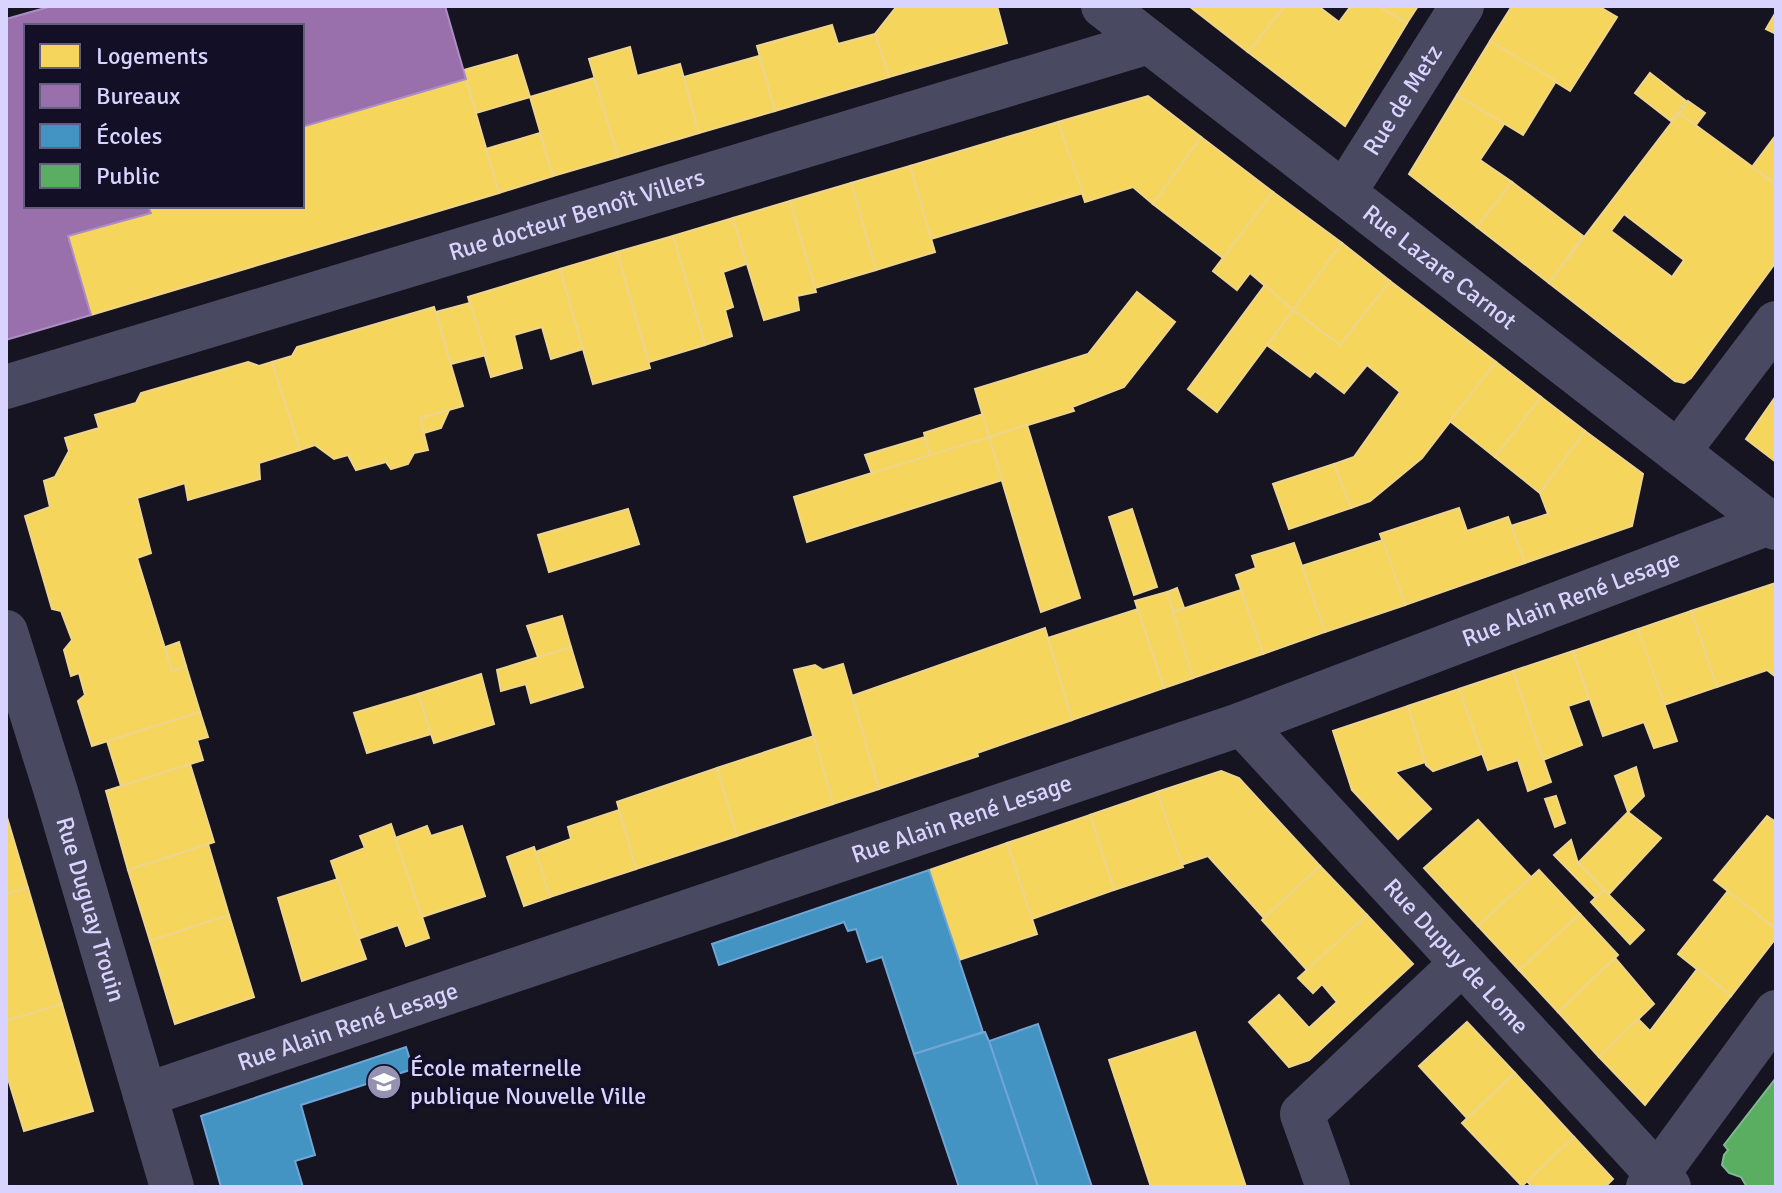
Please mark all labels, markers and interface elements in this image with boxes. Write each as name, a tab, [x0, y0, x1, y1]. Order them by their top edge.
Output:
legend	[24, 24, 304, 208]
street label: Rue de Metz	[1357, 39, 1449, 161]
text: Logements	[96, 41, 208, 71]
text: Bureaux	[96, 81, 180, 111]
text: Écoles	[96, 121, 162, 151]
text: Public	[96, 161, 160, 191]
street label: Rue docteur Benoît Villers	[445, 162, 708, 268]
street label: Rue Lazare Carnot	[1357, 198, 1522, 336]
street label: Rue Alain René Lesage	[1458, 543, 1684, 654]
street label: Rue Alain René Lesage	[848, 768, 1076, 870]
street label: Rue Duguay Trouin	[49, 813, 132, 1005]
street label: Rue Dupuy de Lome	[1377, 872, 1535, 1040]
street label: Rue Alain René Lesage	[234, 975, 462, 1078]
place label: École maternelle publique Nouvelle Ville	[410, 1053, 646, 1111]
school or university icon: École maternelle publique Nouvelle Ville	[365, 1063, 403, 1101]

